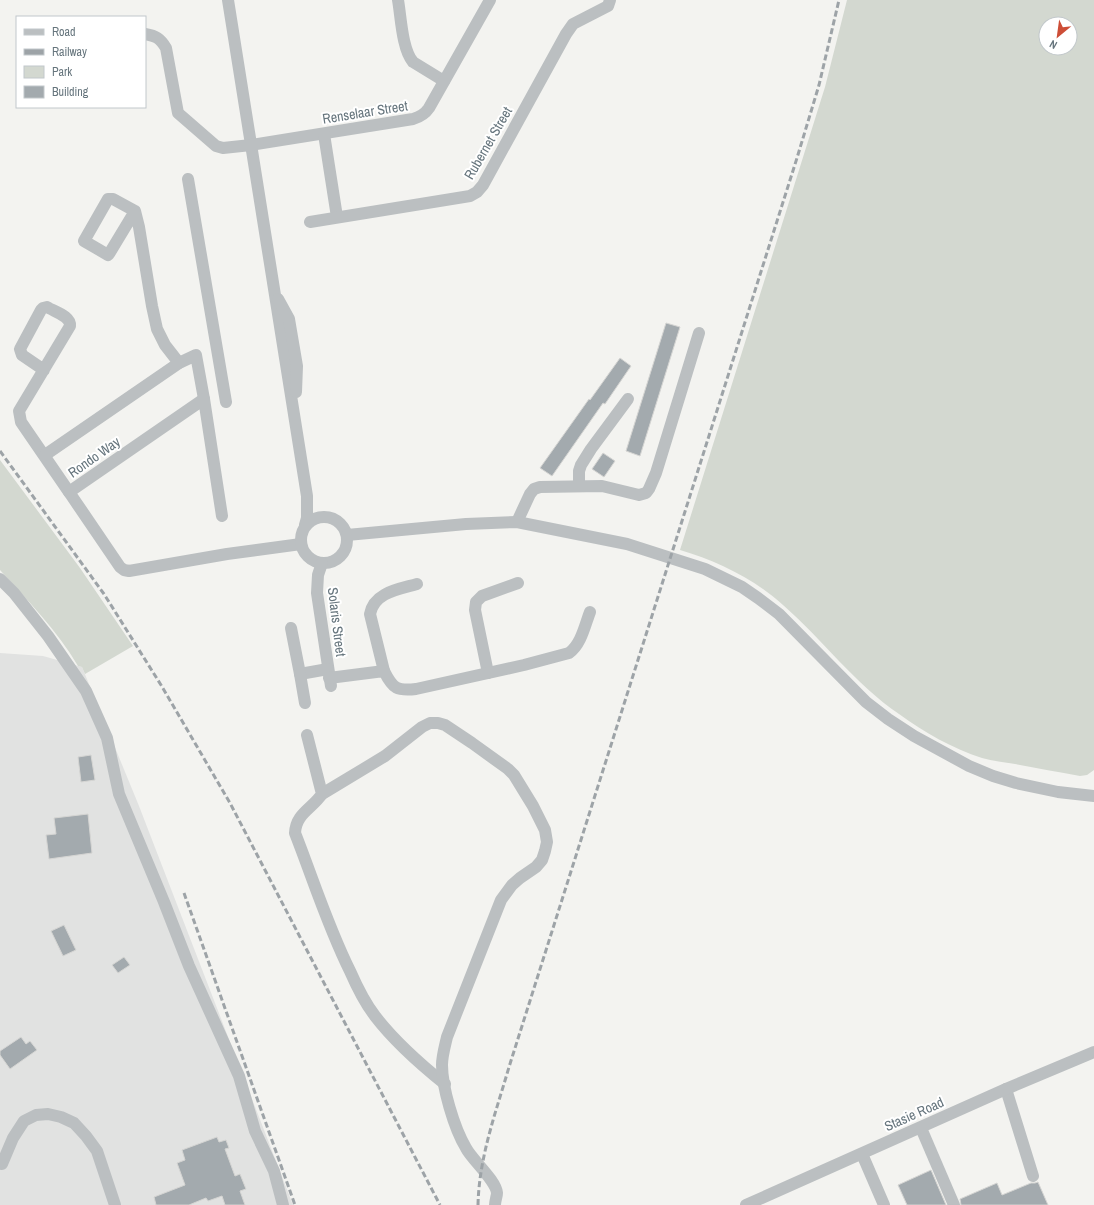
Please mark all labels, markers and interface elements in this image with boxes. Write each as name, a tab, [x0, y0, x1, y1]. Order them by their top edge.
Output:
legend	[16, 16, 146, 108]
north arrow	[1038, 16, 1078, 56]
text: Road	[52, 24, 76, 40]
text: N	[1047, 37, 1059, 52]
text: Railway	[52, 44, 87, 60]
text: Park	[52, 64, 72, 80]
text: Building	[52, 84, 89, 100]
street label: Renselaar Street	[321, 96, 409, 128]
street label: Rubernet Street	[460, 103, 516, 183]
street label: Rondo Way	[64, 432, 124, 481]
street label: Solaris Street	[324, 586, 350, 658]
street label: Stasie Road	[881, 1093, 947, 1135]

